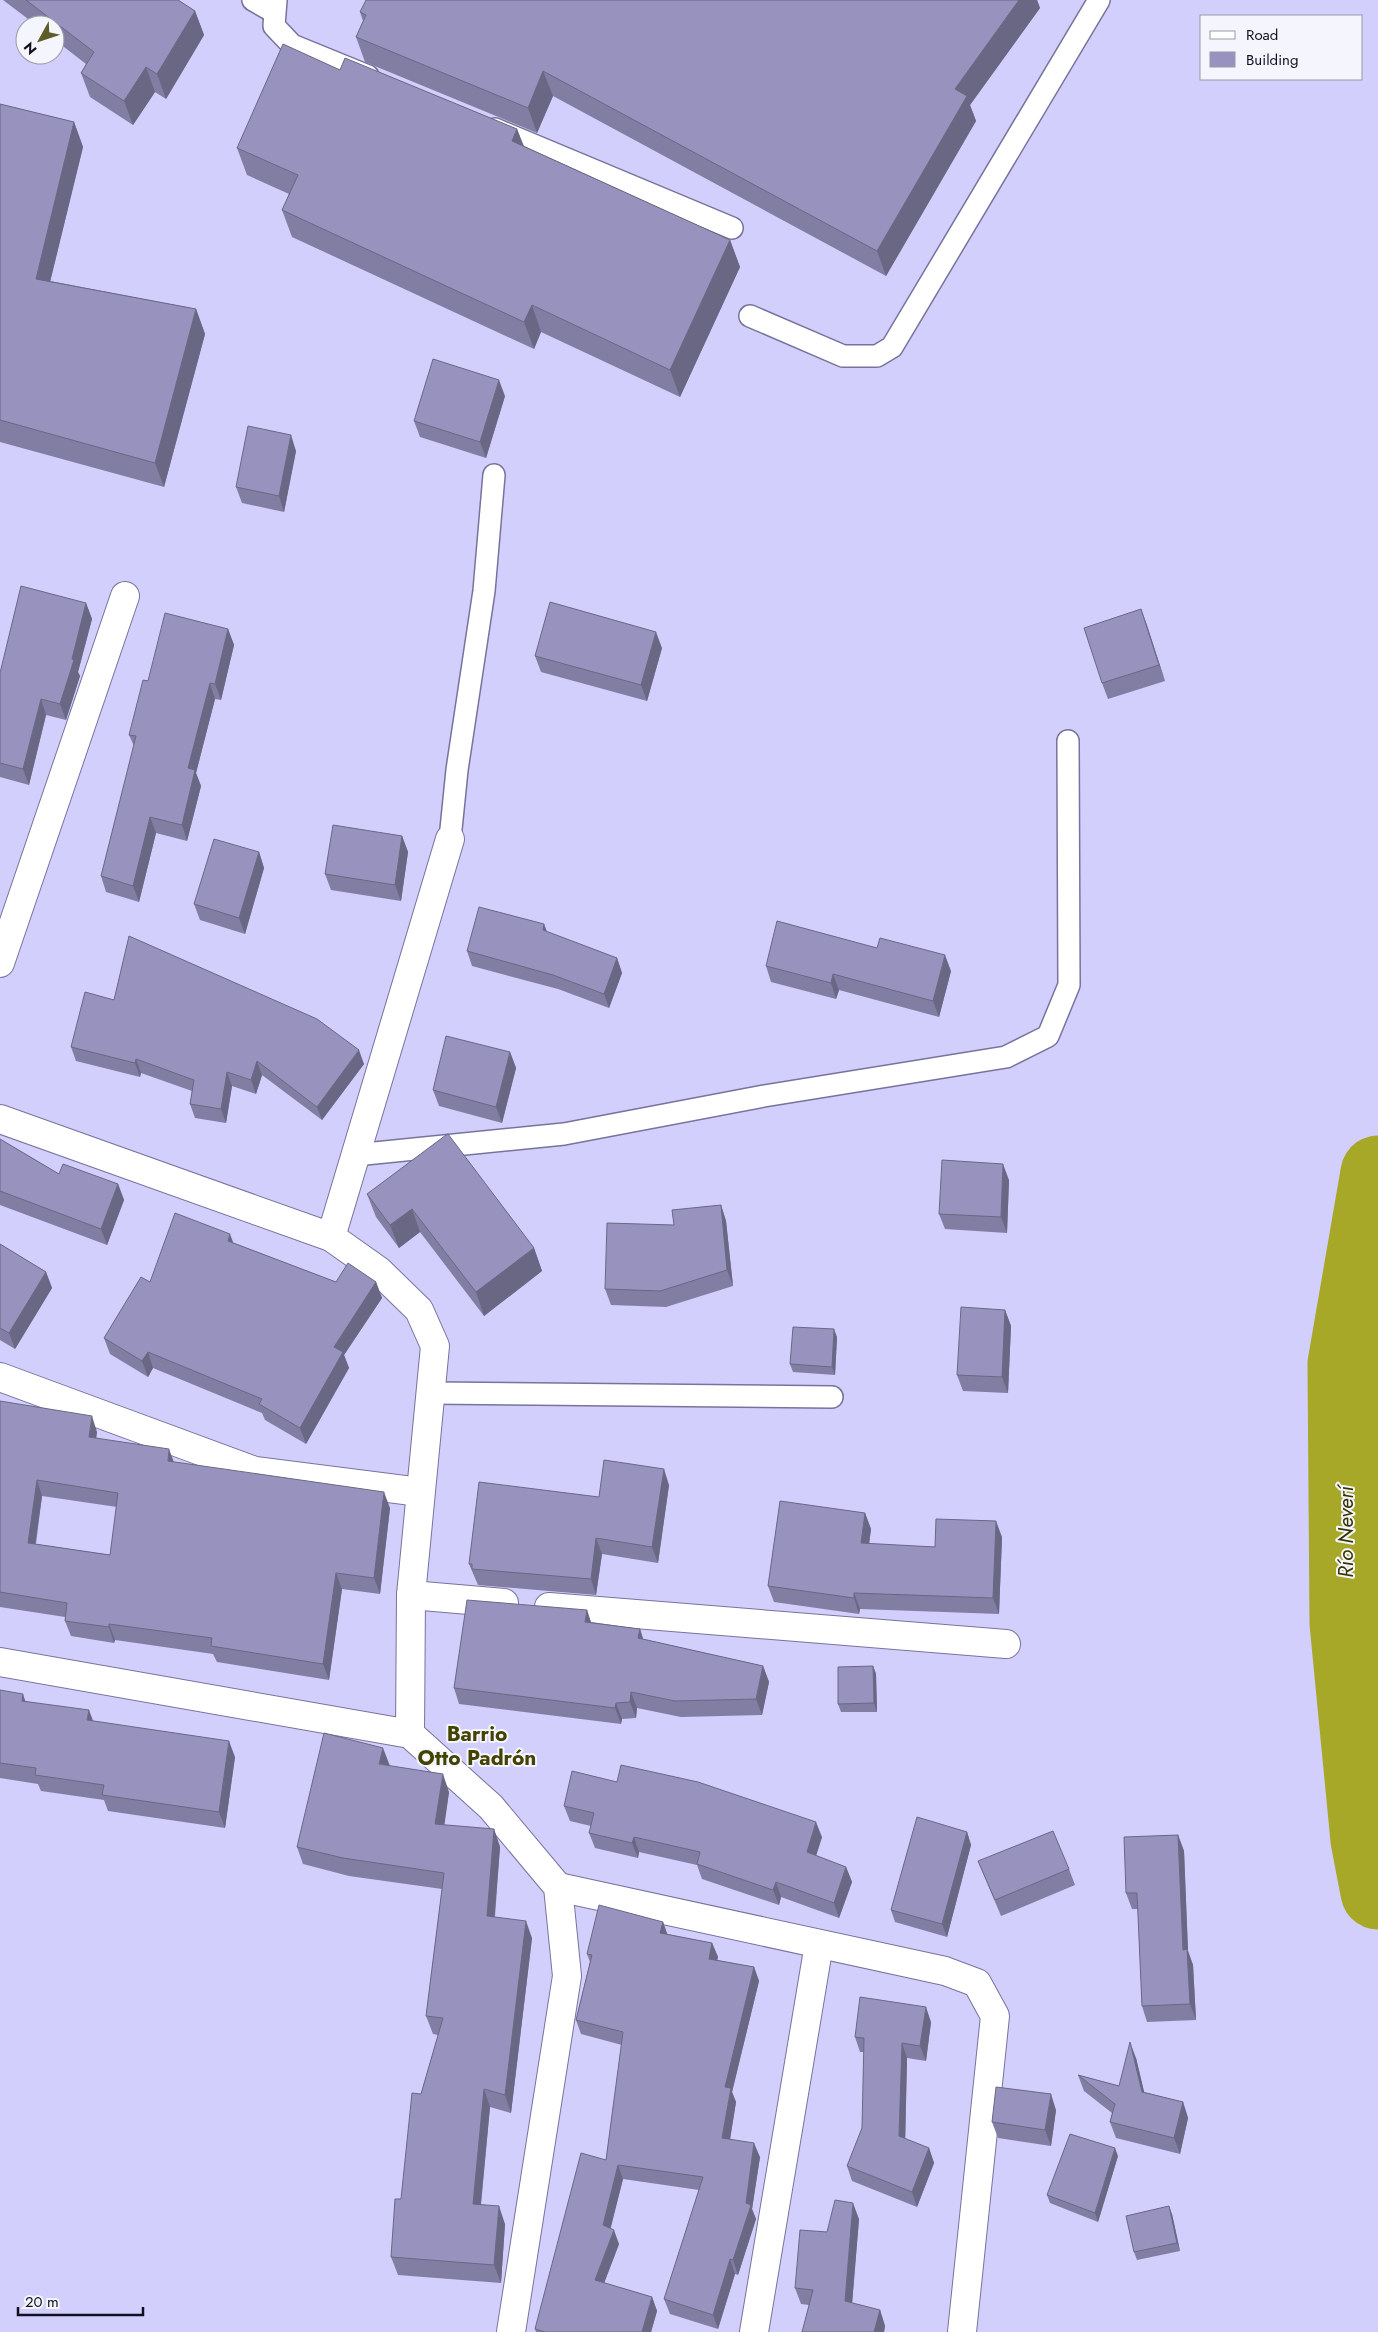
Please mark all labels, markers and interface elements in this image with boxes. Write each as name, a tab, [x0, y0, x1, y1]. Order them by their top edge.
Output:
north arrow	[15, 15, 65, 65]
legend	[1200, 15, 1363, 80]
text: Road	[1246, 24, 1278, 46]
text: N	[19, 38, 41, 59]
text: Building	[1246, 49, 1298, 71]
water label: Río Neverí	[1331, 1484, 1361, 1578]
district label: Barrio Otto Padrón	[418, 1719, 536, 1773]
scale bar	[18, 2284, 142, 2316]
text: 20 m	[25, 2291, 59, 2313]

